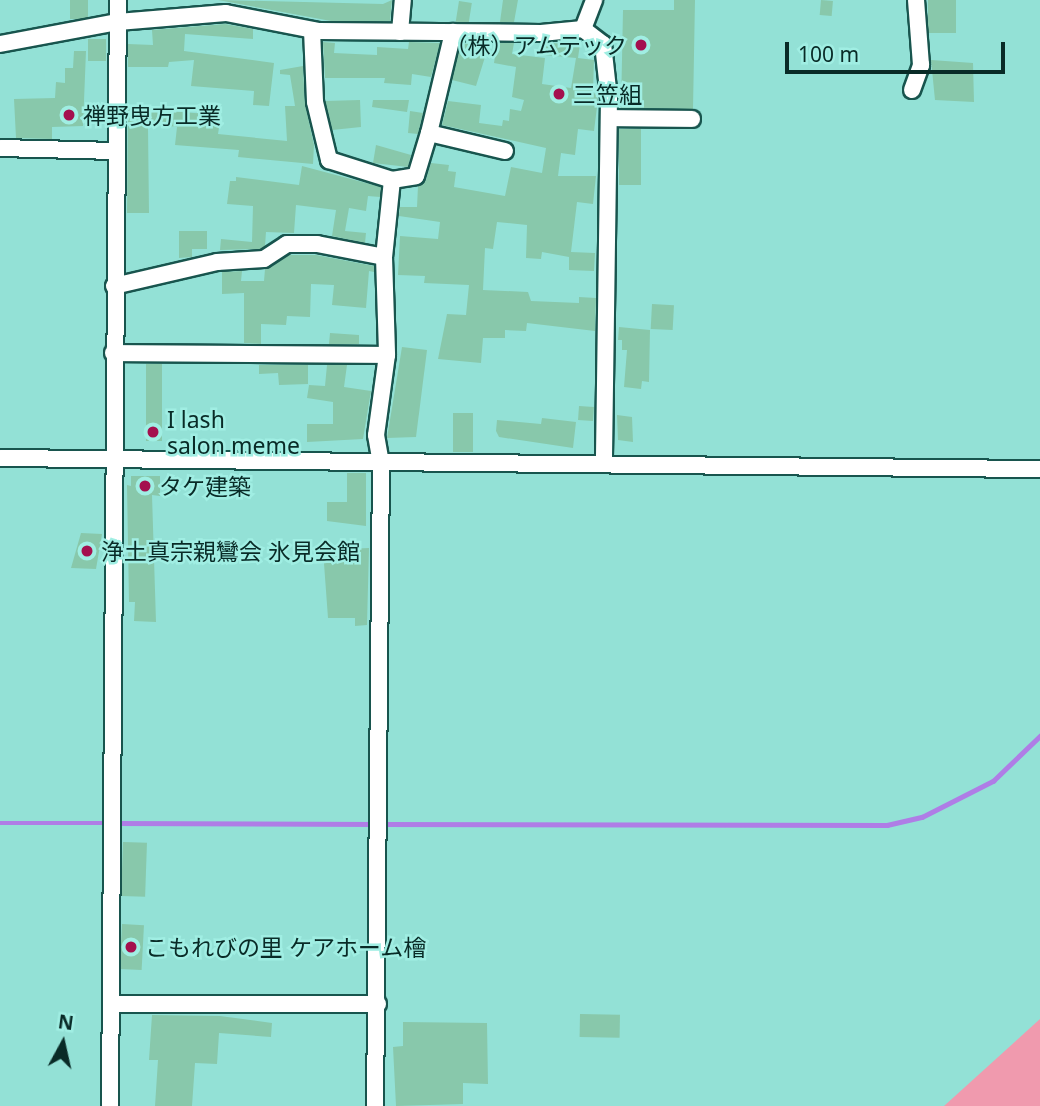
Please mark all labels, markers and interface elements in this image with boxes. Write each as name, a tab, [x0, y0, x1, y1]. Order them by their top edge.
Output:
scale bar	[788, 28, 1009, 72]
place label: （株）アムテック	[443, 31, 627, 59]
marker: （株）アムテック	[633, 37, 649, 53]
text: 100 m	[798, 40, 859, 68]
place label: 三笠組	[573, 80, 642, 108]
marker: 三笠組	[551, 86, 567, 102]
place label: 禅野曳方工業	[83, 101, 221, 129]
marker: 禅野曳方工業	[61, 107, 77, 123]
place label: I lash salon meme	[167, 405, 300, 459]
marker: I lash salon meme	[145, 424, 161, 440]
place label: タケ建築	[159, 472, 251, 500]
marker: タケ建築	[137, 478, 153, 494]
place label: 浄土真宗親鸞会 氷見会館	[101, 537, 360, 565]
marker: 浄土真宗親鸞会 氷見会館	[79, 543, 95, 559]
place label: こもれびの里 ケアホーム檜	[145, 933, 427, 961]
marker: こもれびの里 ケアホーム檜	[123, 939, 139, 955]
north arrow	[28, 1008, 98, 1078]
text: N	[56, 1008, 75, 1036]

